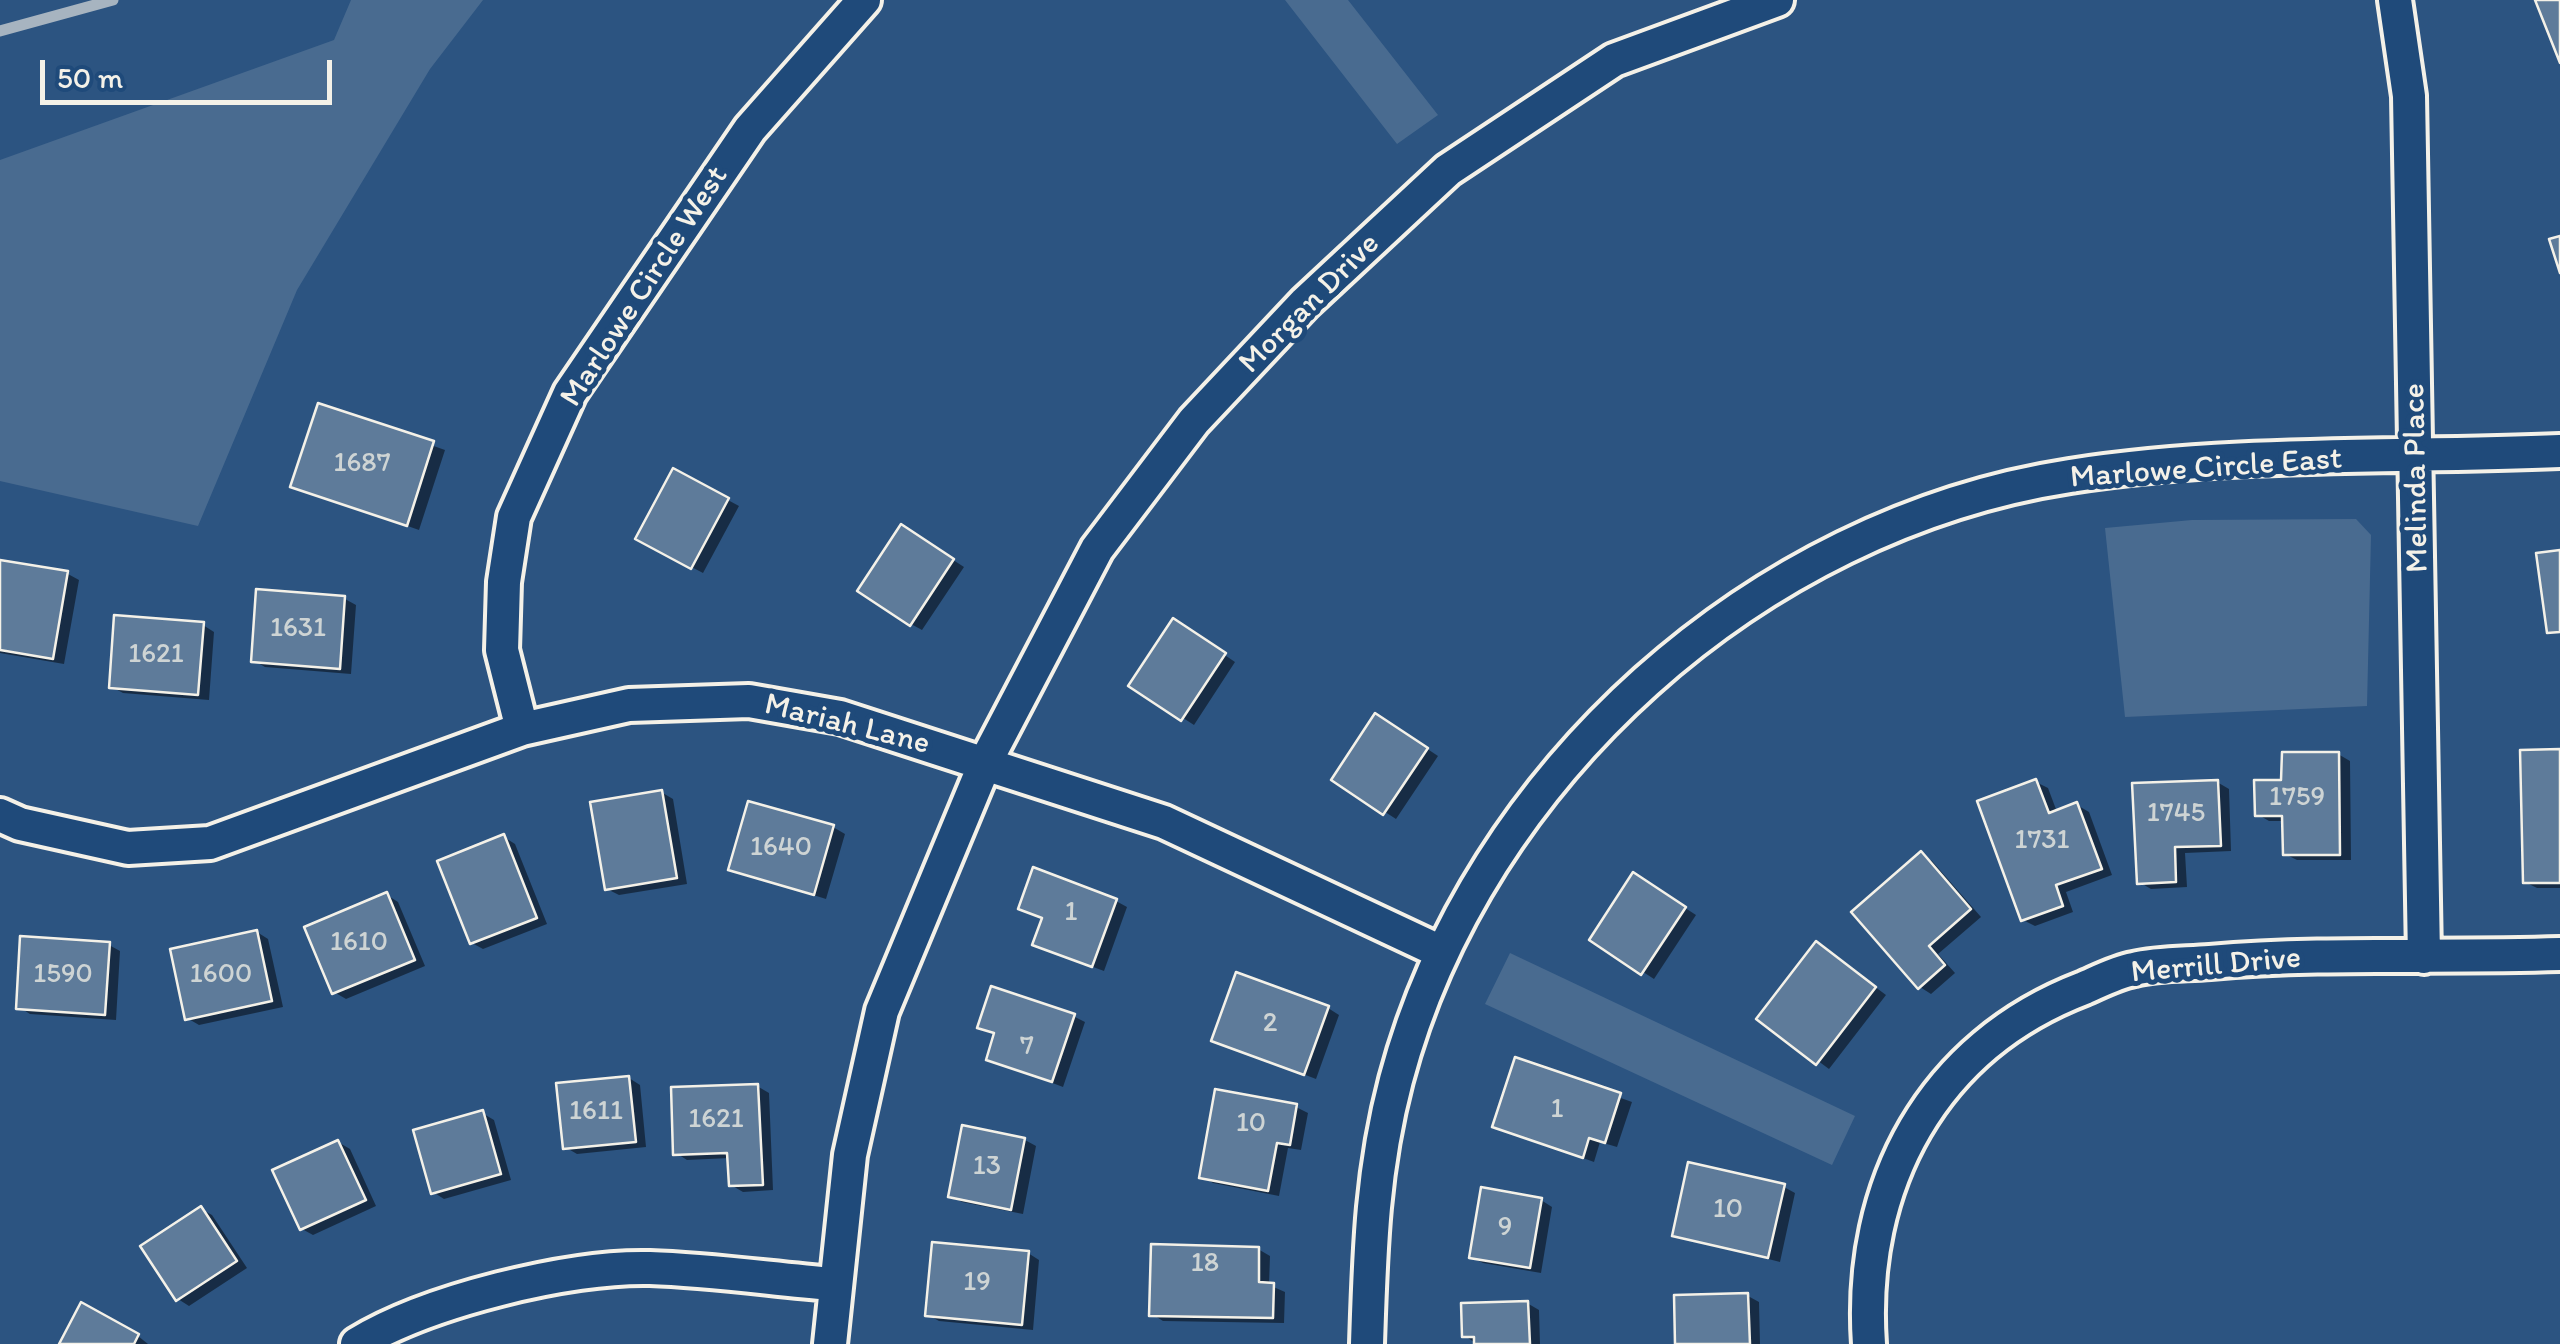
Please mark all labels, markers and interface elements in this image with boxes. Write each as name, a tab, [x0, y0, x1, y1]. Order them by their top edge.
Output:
scale bar	[45, 40, 338, 102]
text: 50 m	[57, 59, 123, 96]
street label: Marlowe Circle West	[553, 159, 737, 415]
street label: Morgan Drive	[1231, 225, 1389, 383]
street label: Melinda Place	[2396, 383, 2438, 573]
street label: Marlowe Circle East	[2069, 440, 2343, 498]
house number: 1687	[333, 447, 391, 481]
house number: 1631	[270, 612, 326, 646]
house number: 1621	[128, 638, 184, 672]
street label: Mariah Lane	[760, 686, 934, 764]
house number: 1759	[2269, 781, 2325, 815]
house number: 1745	[2147, 797, 2205, 831]
house number: 1731	[2014, 824, 2070, 858]
house number: 1640	[750, 831, 812, 865]
house number: 1	[1065, 896, 1077, 930]
house number: 1610	[330, 926, 388, 960]
street label: Merrill Drive	[2129, 939, 2303, 993]
house number: 1590	[33, 958, 93, 992]
house number: 1600	[190, 958, 252, 992]
house number: 2	[1263, 1007, 1277, 1041]
house number: 7	[1020, 1030, 1034, 1064]
house number: 1	[1551, 1093, 1563, 1127]
house number: 1611	[569, 1095, 623, 1129]
house number: 1621	[688, 1103, 744, 1137]
house number: 10	[1236, 1107, 1266, 1141]
house number: 13	[973, 1150, 1001, 1184]
house number: 10	[1713, 1193, 1743, 1227]
house number: 9	[1498, 1211, 1512, 1245]
house number: 18	[1191, 1247, 1219, 1281]
house number: 19	[963, 1266, 991, 1300]

